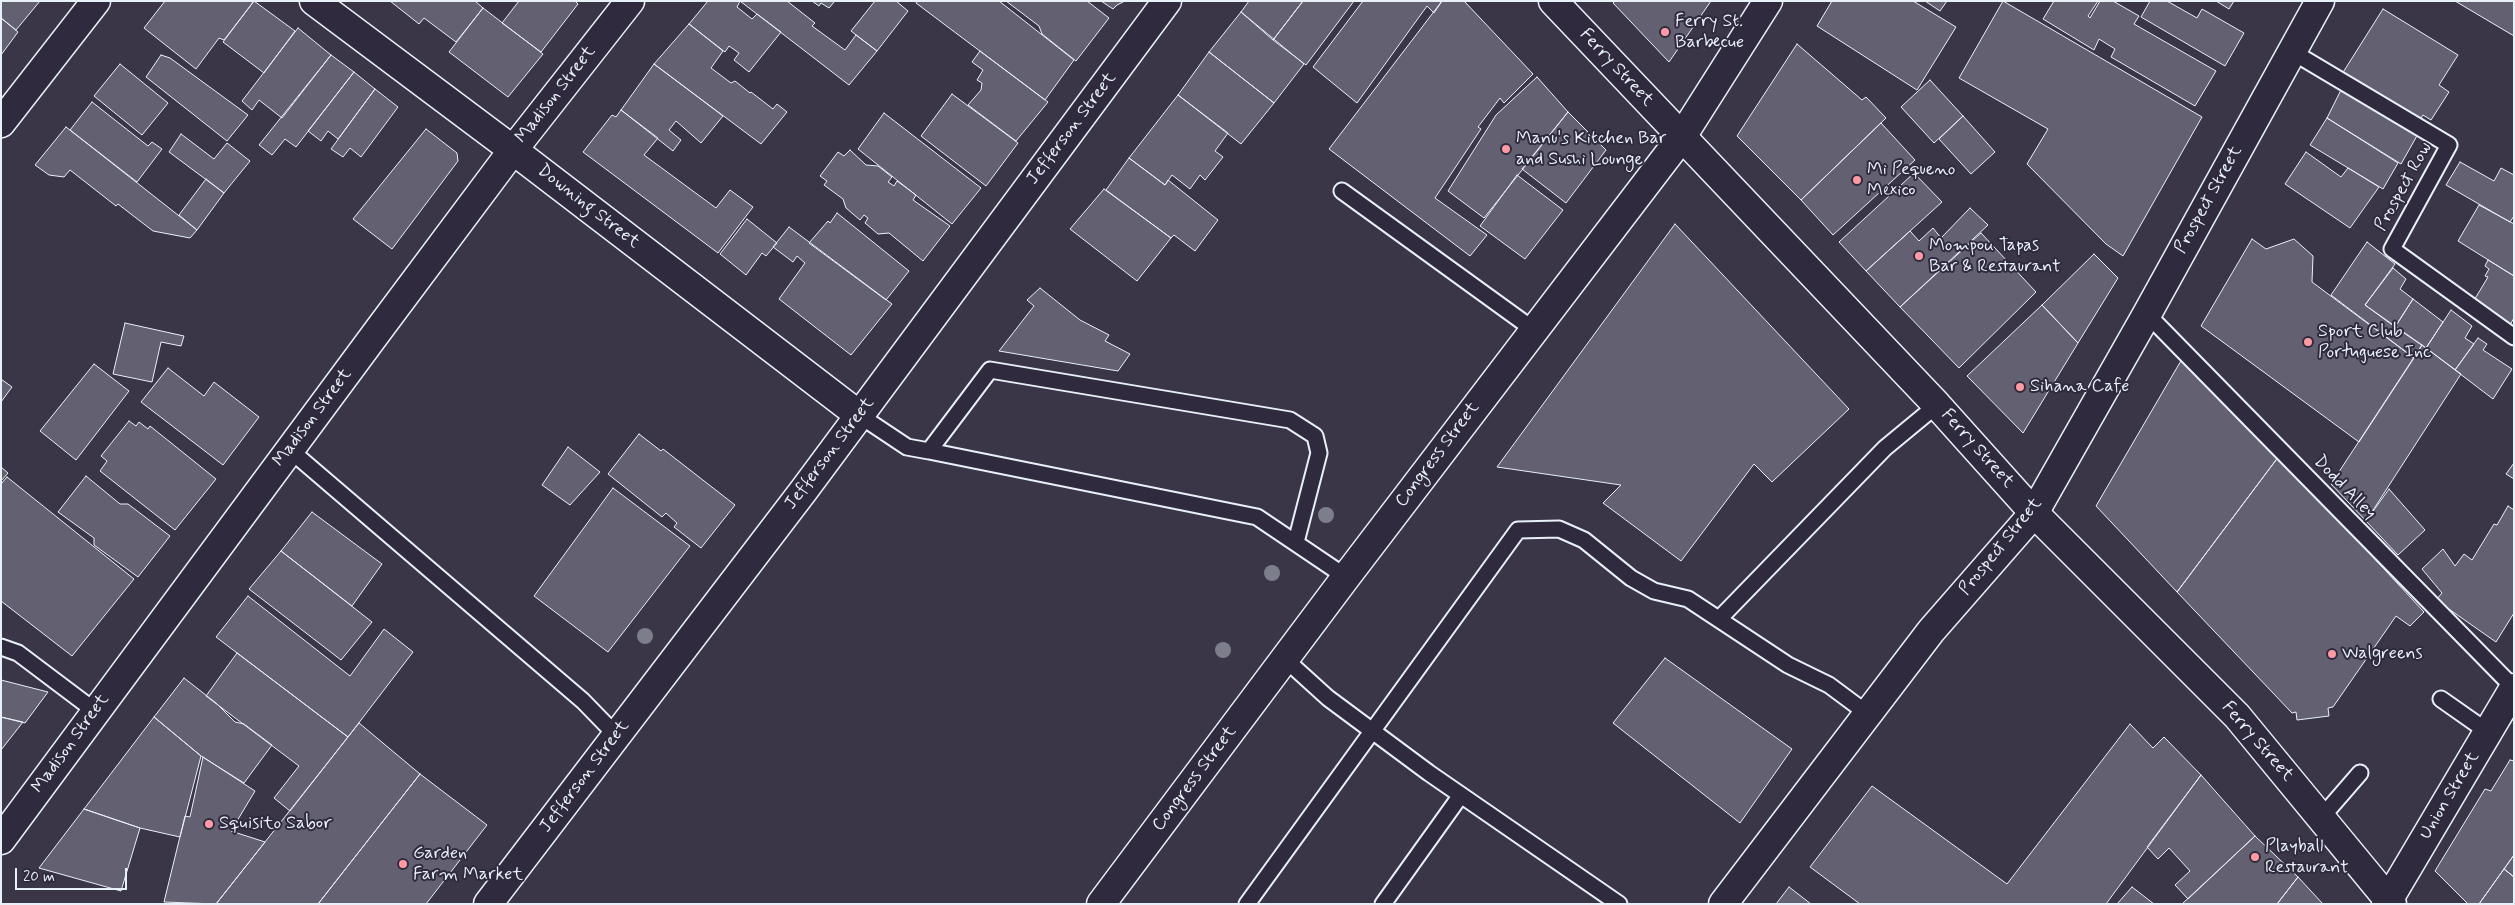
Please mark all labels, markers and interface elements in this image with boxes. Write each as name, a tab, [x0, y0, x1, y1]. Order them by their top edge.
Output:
place label: Ferry St. Barbecue	[1675, 11, 1744, 54]
street label: Ferry Street	[1574, 24, 1658, 112]
marker: Ferry St. Barbecue	[1659, 26, 1671, 38]
street label: Madison Street	[511, 42, 601, 148]
street label: Jefferson Street	[1023, 68, 1121, 190]
place label: Manu's Kitchen Bar and Sushi Lounge	[1516, 128, 1666, 170]
street label: Prospect Row	[2371, 139, 2437, 235]
street label: Prospect Street	[2171, 142, 2247, 258]
marker: Manu's Kitchen Bar and Sushi Lounge	[1500, 143, 1512, 155]
place label: Mi Pequeno Mexico	[1867, 159, 1956, 202]
street label: Downing Street	[532, 160, 644, 254]
marker: Mi Pequeno Mexico	[1851, 174, 1863, 186]
place label: Mompou Tapas Bar & Restaurant	[1929, 235, 2061, 278]
marker: Mompou Tapas Bar & Restaurant	[1913, 250, 1925, 262]
place label: Sport Club Portuguese Inc	[2318, 321, 2431, 364]
marker: Sport Club Portuguese Inc	[2302, 336, 2314, 348]
street label: Madison Street	[269, 364, 357, 472]
place label: Sihana Cafe	[2030, 376, 2129, 398]
marker: Sihana Cafe	[2014, 381, 2026, 393]
street label: Jefferson Street	[781, 393, 879, 515]
street label: Congress Street	[1391, 398, 1485, 512]
street label: Ferry Street	[1936, 405, 2018, 493]
street label: Dodd Alley	[2308, 451, 2380, 525]
street label: Prospect Street	[1955, 494, 2047, 600]
place label: Walgreens	[2342, 643, 2423, 665]
marker: Walgreens	[2326, 648, 2338, 660]
street label: Madison Street	[28, 690, 114, 798]
street label: Ferry Street	[2216, 698, 2298, 786]
street label: Jefferson Street	[536, 716, 634, 838]
street label: Congress Street	[1148, 722, 1242, 836]
street label: Union Street	[2415, 748, 2485, 844]
place label: Squisito Sabor	[219, 813, 332, 835]
marker: Squisito Sabor	[203, 818, 215, 830]
place label: Playball Restaurant	[2265, 836, 2349, 879]
place label: Garden Farm Market	[413, 843, 523, 886]
marker: Playball Restaurant	[2249, 851, 2261, 863]
scale bar	[18, 858, 130, 890]
marker: Garden Farm Market	[397, 858, 409, 870]
text: 20 m	[23, 867, 55, 887]

